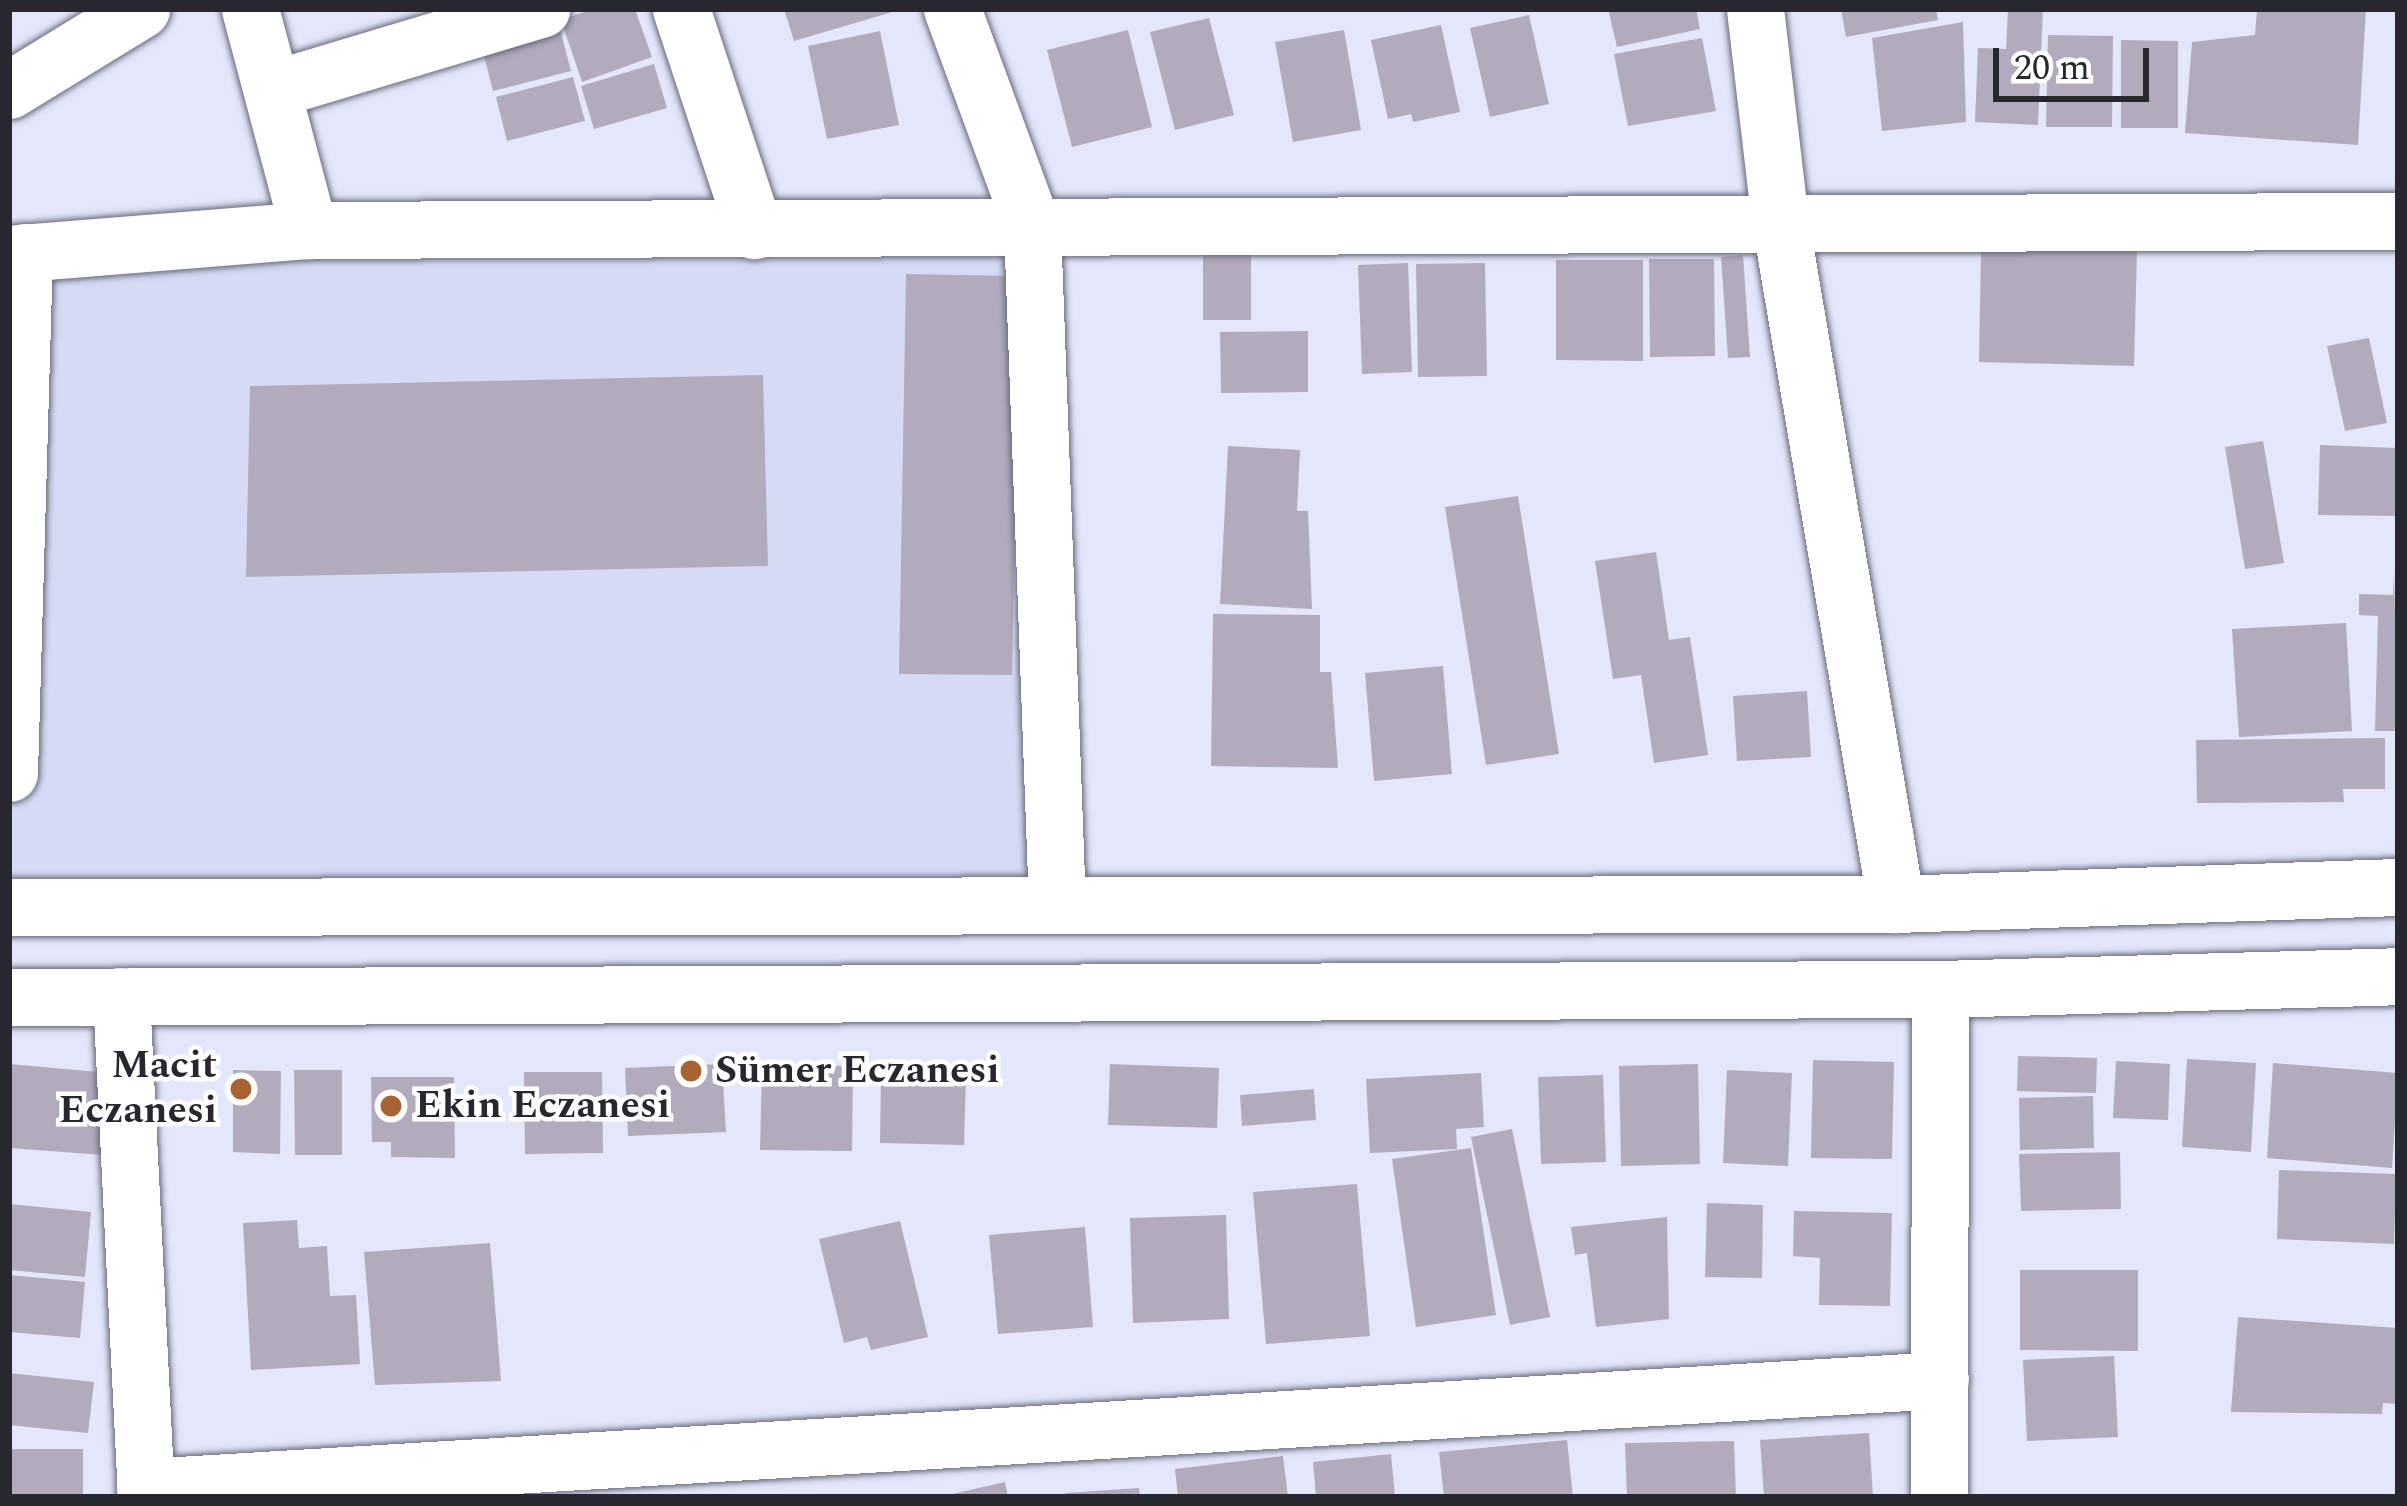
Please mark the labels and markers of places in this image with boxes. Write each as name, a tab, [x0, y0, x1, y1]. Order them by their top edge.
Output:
place label: Macit Eczanesi	[59, 1044, 217, 1135]
place label: Sümer Eczanesi	[715, 1048, 999, 1094]
marker: Sümer Eczanesi	[678, 1058, 704, 1084]
marker: Macit Eczanesi	[228, 1076, 254, 1102]
place label: Ekin Eczanesi	[415, 1083, 670, 1129]
marker: Ekin Eczanesi	[378, 1093, 404, 1119]

